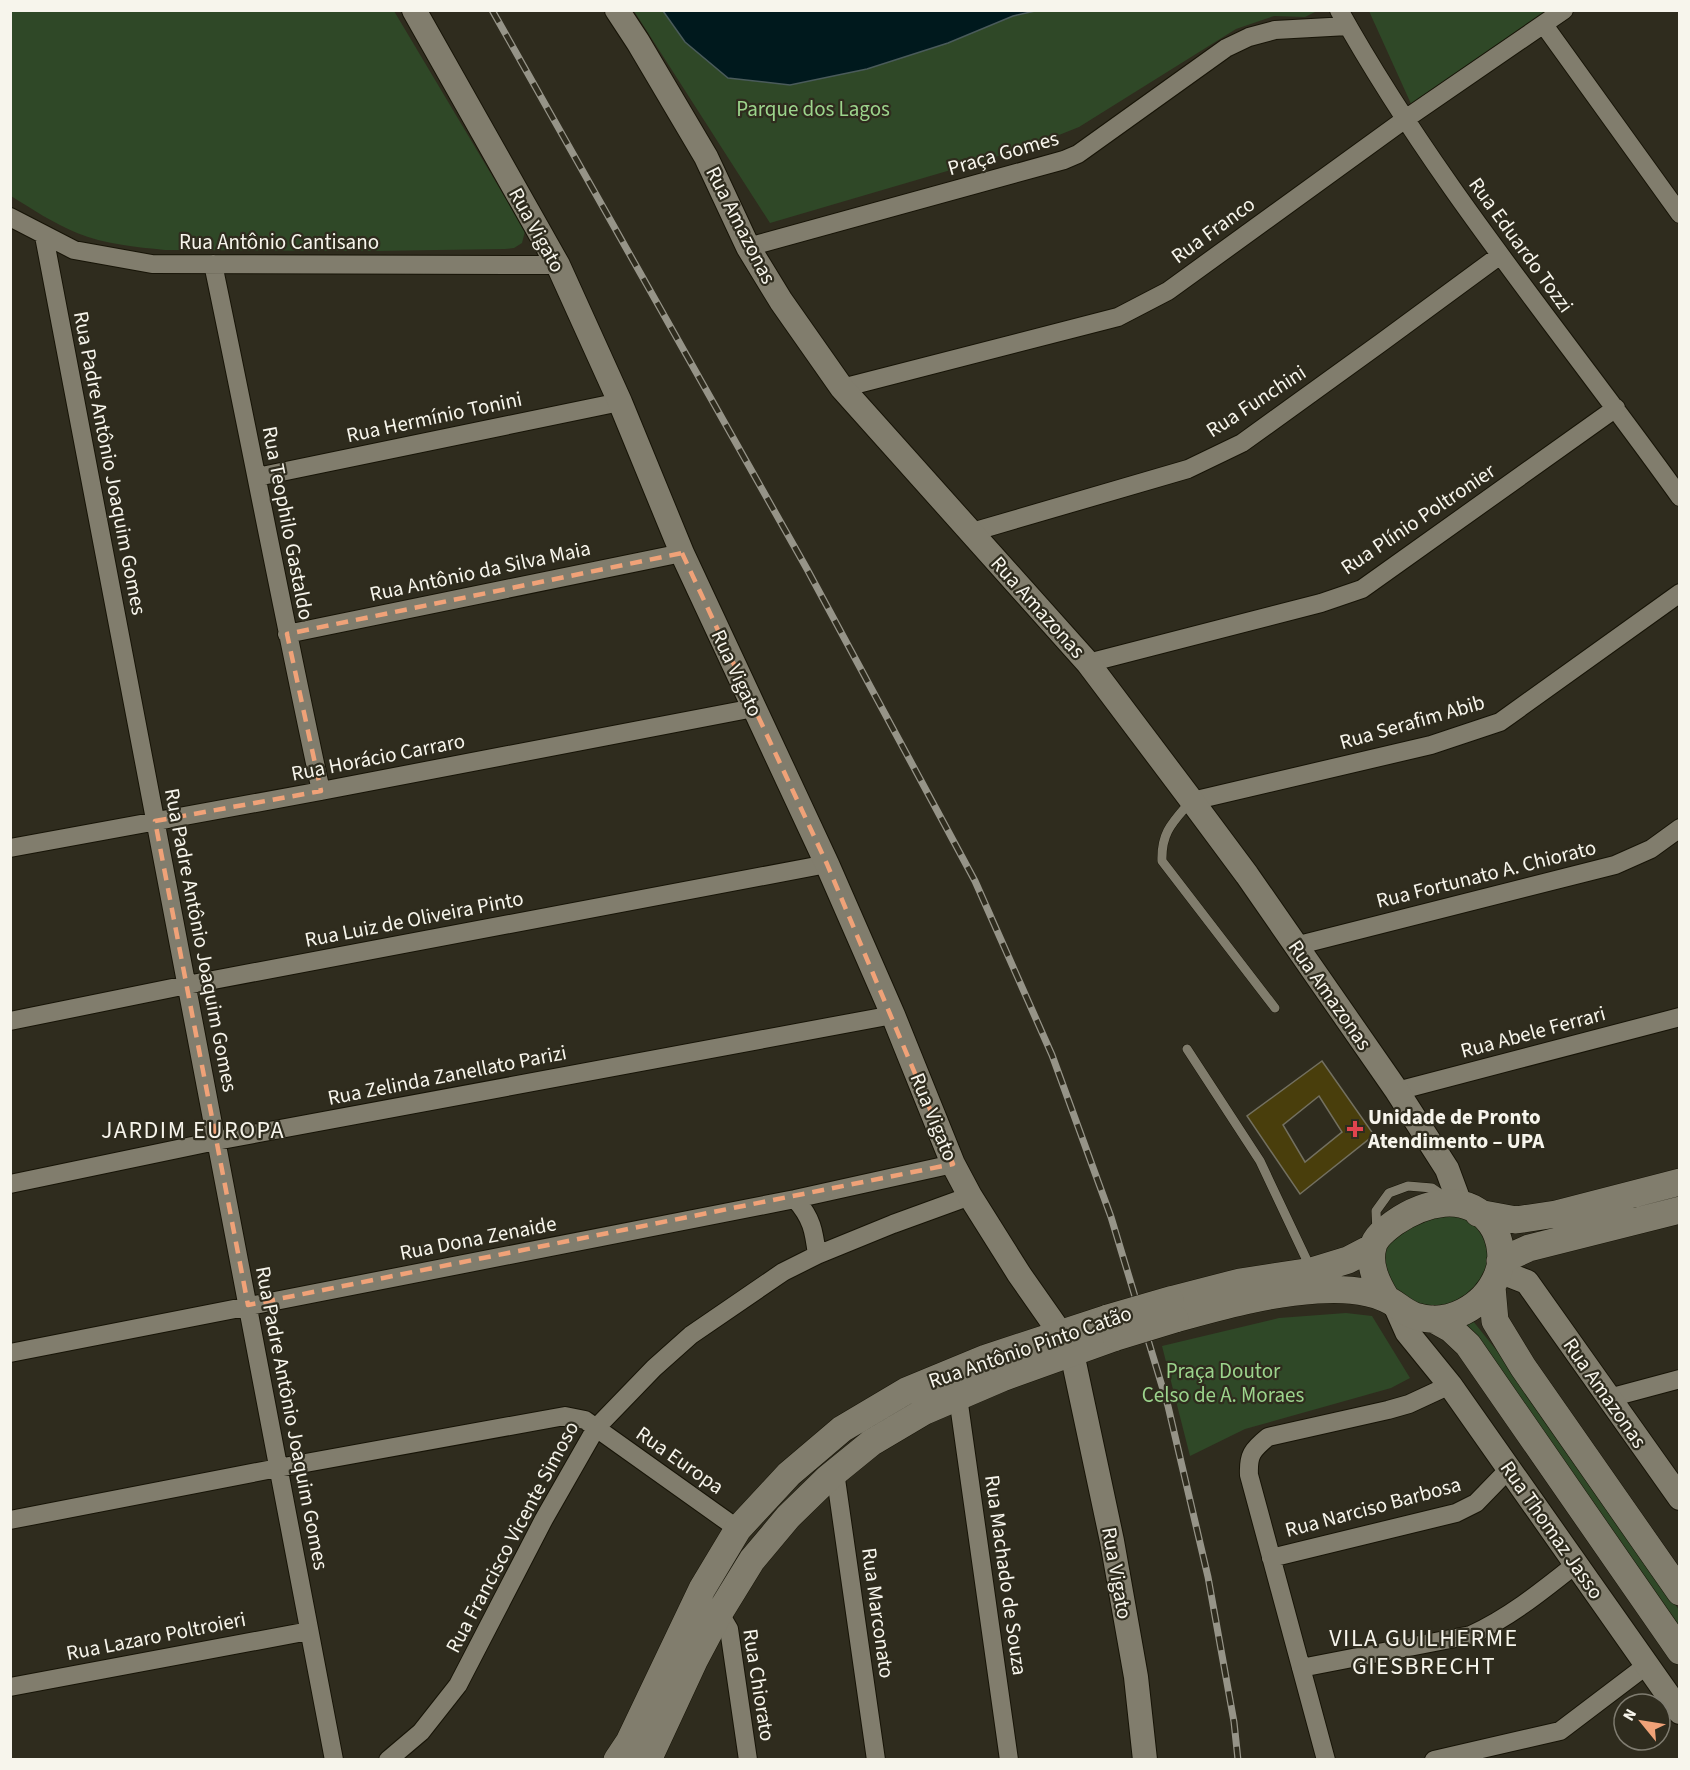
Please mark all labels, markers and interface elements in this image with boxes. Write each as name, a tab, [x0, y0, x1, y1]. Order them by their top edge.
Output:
park label: Parque dos Lagos	[736, 94, 890, 124]
street label: Praça Gomes	[944, 123, 1062, 183]
street label: Rua Amazonas	[698, 161, 784, 289]
street label: Rua Eduardo Tozzi	[1462, 171, 1580, 319]
street label: Rua Vigato	[501, 182, 573, 278]
street label: Rua Franco	[1165, 189, 1261, 271]
street label: Rua Antônio Cantisano	[179, 227, 379, 257]
street label: Rua Padre Antônio Joaquim Gomes	[66, 308, 154, 618]
street label: Rua Funchini	[1200, 357, 1312, 445]
street label: Rua Hermínio Tonini	[343, 384, 525, 450]
street label: Rua Teophilo Gastaldo	[255, 424, 321, 622]
street label: Rua Plínio Poltronier	[1335, 456, 1502, 582]
street label: Rua Antônio da Silva Maia	[367, 533, 593, 609]
street label: Rua Amazonas	[984, 549, 1092, 665]
street label: Rua Vigato	[704, 625, 770, 721]
street label: Rua Serafim Abib	[1336, 687, 1488, 757]
street label: Rua Horácio Carraro	[288, 725, 468, 789]
street label: Rua Padre Antônio Joaquim Gomes	[157, 785, 245, 1095]
street label: Rua Fortunato A. Chiorato	[1373, 832, 1599, 916]
street label: Rua Luiz de Oliveira Pinto	[302, 883, 526, 955]
street label: Rua Amazonas	[1281, 934, 1379, 1056]
street label: Rua Abele Ferrari	[1457, 998, 1609, 1066]
street label: Rua Zelinda Zanellato Parizi	[325, 1037, 569, 1113]
street label: Rua Vigato	[903, 1068, 965, 1166]
place label: Unidade de Pronto Atendimento – UPA	[1367, 1102, 1545, 1156]
district label: JARDIM EUROPA	[101, 1113, 285, 1148]
marker: Unidade de Pronto Atendimento – UPA	[1346, 1120, 1364, 1138]
street label: Rua Dona Zenaide	[397, 1208, 559, 1268]
street label: Rua Padre Antônio Joaquim Gomes	[248, 1263, 336, 1573]
street label: Rua Antônio Pinto Catão	[924, 1298, 1136, 1396]
street label: Rua Amazonas	[1556, 1332, 1654, 1454]
park label: Praça Doutor Celso de A. Moraes	[1142, 1356, 1304, 1410]
street label: Rua Francisco Vicente Simoso	[438, 1416, 586, 1658]
street label: Rua Europa	[630, 1419, 730, 1501]
street label: Rua Thomaz Jasso	[1493, 1455, 1611, 1605]
street label: Rua Narciso Barbosa	[1282, 1469, 1464, 1545]
street label: Rua Machado de Souza	[977, 1473, 1035, 1677]
street label: Rua Vigato	[1094, 1525, 1140, 1621]
street label: Rua Marconato	[854, 1546, 902, 1680]
street label: Rua Lazaro Poltroieri	[64, 1604, 248, 1668]
district label: VILA GUILHERME GIESBRECHT	[1329, 1621, 1519, 1684]
street label: Rua Chiorato	[735, 1627, 783, 1743]
north arrow	[1612, 1692, 1672, 1752]
text: N	[1618, 1705, 1642, 1725]

